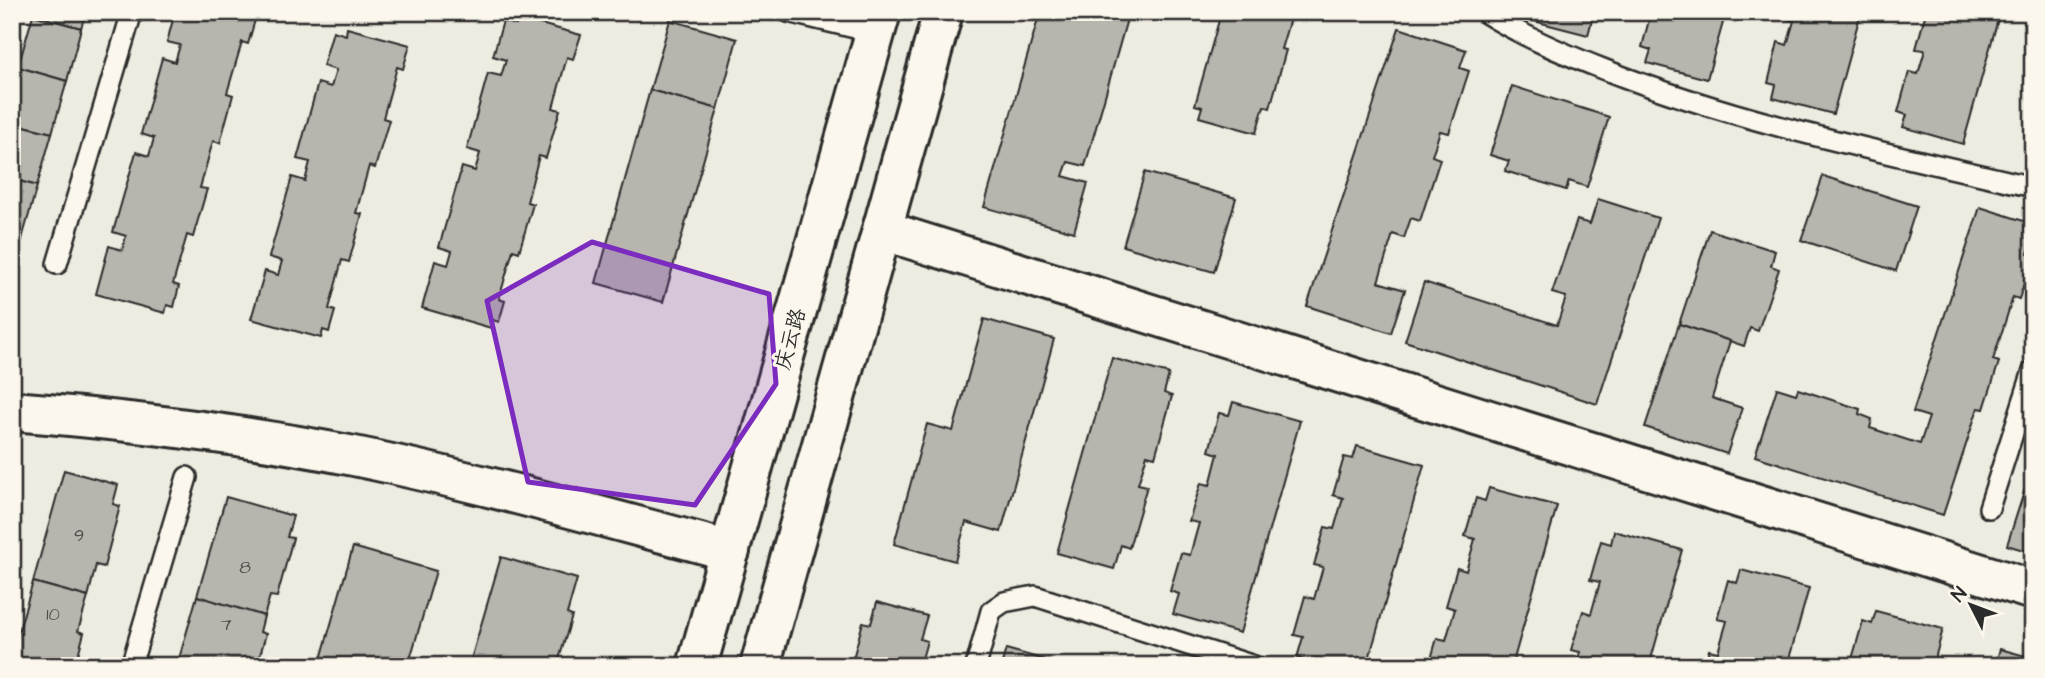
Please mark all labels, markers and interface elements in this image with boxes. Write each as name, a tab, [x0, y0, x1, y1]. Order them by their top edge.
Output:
street label: 庆云路	[768, 305, 813, 373]
house number: 9	[74, 523, 84, 548]
house number: 8	[239, 555, 251, 580]
north arrow	[1937, 570, 2007, 640]
text: N	[1945, 581, 1974, 608]
house number: 10	[46, 602, 60, 627]
house number: 7	[220, 612, 232, 637]

